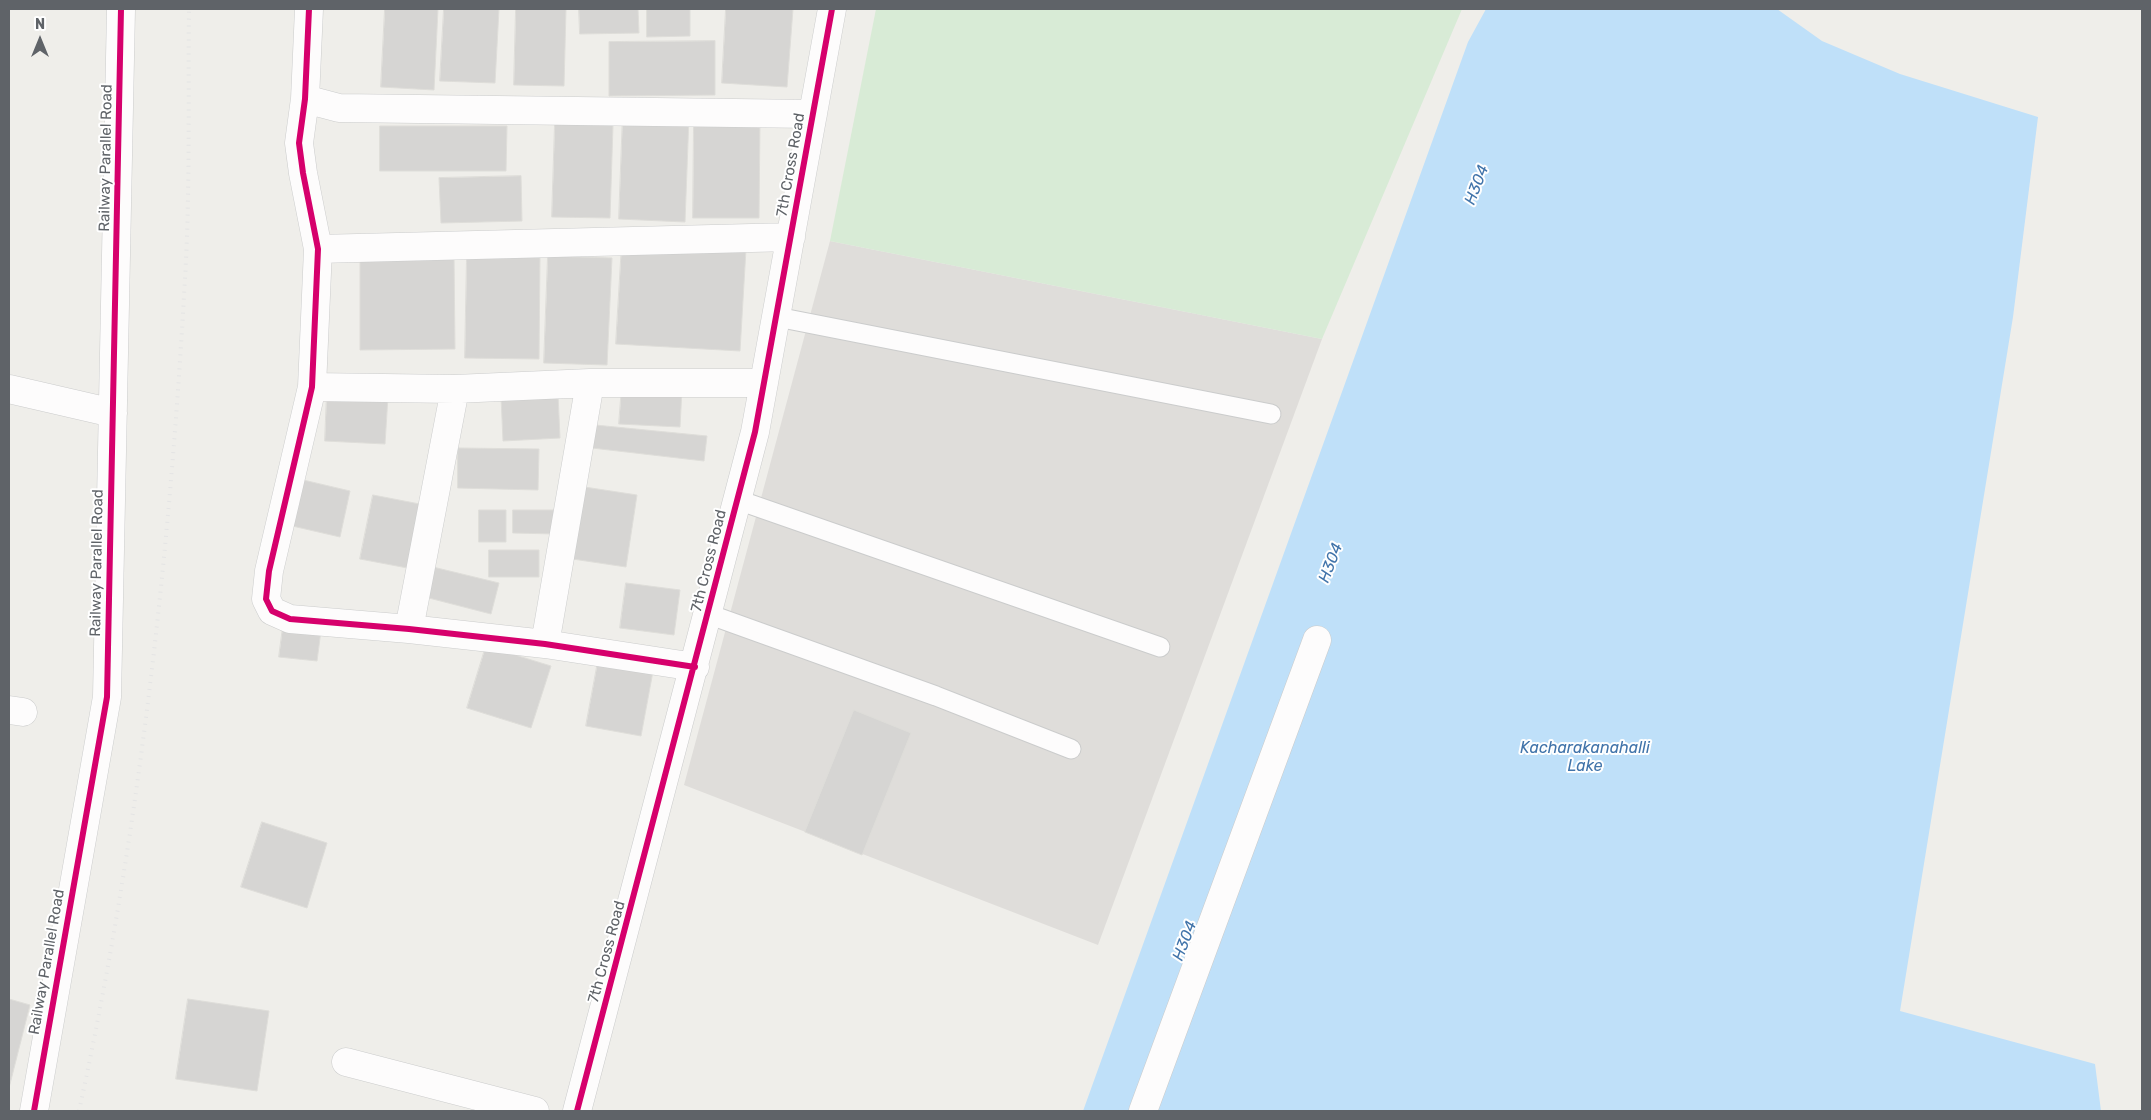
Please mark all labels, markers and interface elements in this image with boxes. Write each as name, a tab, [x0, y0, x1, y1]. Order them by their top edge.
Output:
north arrow	[15, 15, 65, 65]
text: N	[35, 16, 45, 33]
street label: Railway Parallel Road	[96, 84, 116, 232]
street label: 7th Cross Road	[773, 112, 809, 218]
water label: H304	[1461, 162, 1493, 208]
street label: Railway Parallel Road	[87, 489, 107, 637]
street label: 7th Cross Road	[688, 508, 730, 614]
water label: H304	[1315, 540, 1347, 586]
water label: Kacharakanahalli Lake	[1520, 738, 1650, 776]
street label: Railway Parallel Road	[25, 888, 69, 1036]
street label: 7th Cross Road	[585, 899, 629, 1005]
water label: H304	[1169, 918, 1201, 964]

